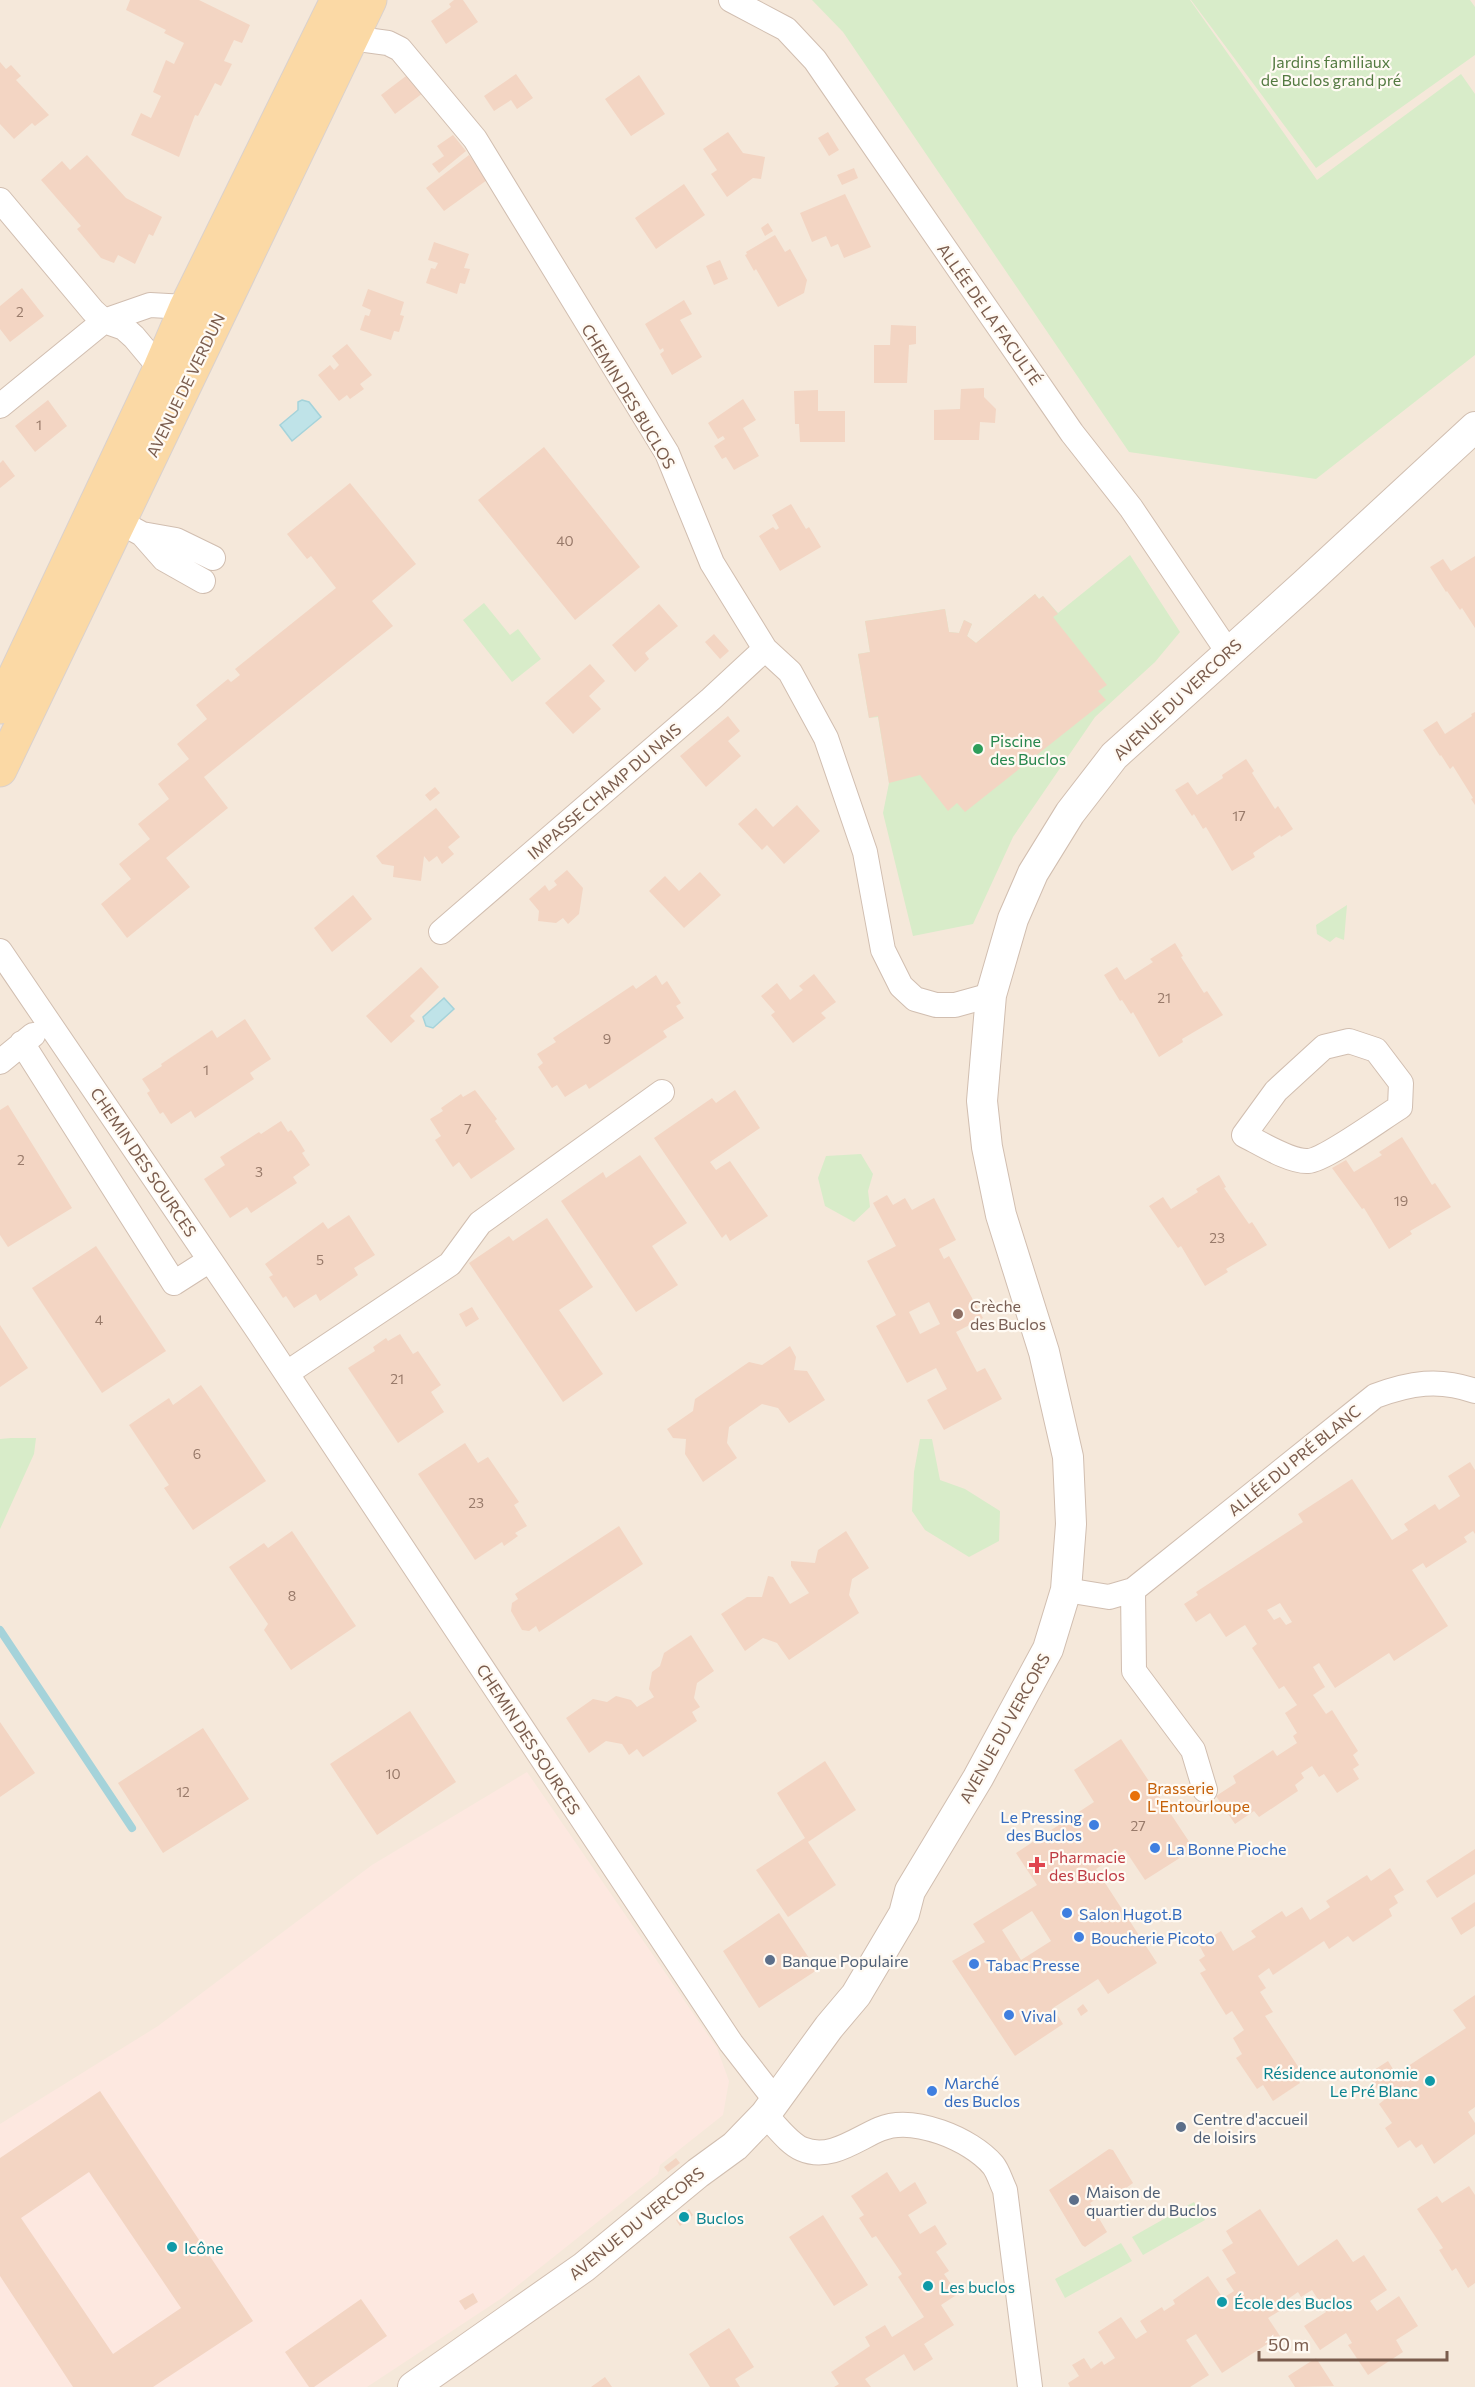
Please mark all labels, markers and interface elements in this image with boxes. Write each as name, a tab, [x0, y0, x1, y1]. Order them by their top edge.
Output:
park label: Jardins familiaux de Buclos grand pré	[1261, 52, 1401, 89]
street label: ALLÉE DE LA FACULTÉ	[934, 240, 1046, 388]
house number: 2	[16, 303, 24, 320]
street label: AVENUE DE VERDUN	[142, 310, 228, 460]
street label: CHEMIN DES BUCLOS	[578, 320, 680, 472]
house number: 1	[36, 416, 42, 433]
house number: 40	[556, 532, 574, 549]
street label: AVENUE DU VERCORS	[1109, 635, 1245, 763]
street label: IMPASSE CHAMP DU NAIS	[523, 719, 685, 863]
place label: Piscine des Buclos	[990, 731, 1066, 768]
marker: Piscine des Buclos	[971, 742, 985, 756]
house number: 17	[1232, 807, 1246, 824]
house number: 21	[1157, 989, 1171, 1006]
house number: 9	[603, 1030, 611, 1047]
house number: 1	[203, 1061, 209, 1078]
street label: CHEMIN DES SOURCES	[87, 1084, 201, 1240]
house number: 7	[464, 1120, 472, 1137]
house number: 2	[17, 1151, 25, 1168]
house number: 3	[255, 1163, 263, 1180]
house number: 19	[1394, 1192, 1408, 1209]
house number: 23	[1209, 1229, 1225, 1246]
house number: 5	[316, 1251, 324, 1268]
place label: Crèche des Buclos	[970, 1296, 1046, 1333]
marker: Crèche des Buclos	[951, 1307, 965, 1321]
house number: 4	[95, 1311, 104, 1328]
house number: 21	[390, 1370, 404, 1387]
street label: ALLÉE DU PRÉ BLANC	[1224, 1401, 1364, 1519]
house number: 6	[193, 1445, 201, 1462]
house number: 23	[468, 1494, 484, 1511]
house number: 8	[288, 1587, 296, 1604]
street label: AVENUE DU VERCORS	[955, 1650, 1053, 1806]
street label: CHEMIN DES SOURCES	[473, 1660, 585, 1818]
house number: 10	[385, 1765, 401, 1782]
place label: Brasserie L'Entourloupe	[1147, 1778, 1250, 1815]
house number: 12	[176, 1783, 190, 1800]
marker: Brasserie L'Entourloupe	[1128, 1789, 1142, 1803]
place label: Le Pressing des Buclos	[1000, 1807, 1082, 1844]
house number: 27	[1130, 1817, 1146, 1834]
marker: Le Pressing des Buclos	[1087, 1818, 1101, 1832]
place label: La Bonne Pioche	[1167, 1839, 1287, 1858]
marker: La Bonne Pioche	[1148, 1841, 1162, 1855]
place label: Pharmacie des Buclos	[1049, 1847, 1126, 1884]
marker: Pharmacie des Buclos	[1030, 1858, 1044, 1872]
place label: Salon Hugot.B	[1079, 1904, 1182, 1923]
marker: Salon Hugot.B	[1060, 1906, 1074, 1920]
place label: Boucherie Picoto	[1091, 1928, 1215, 1947]
marker: Boucherie Picoto	[1072, 1930, 1086, 1944]
place label: Banque Populaire	[782, 1951, 908, 1970]
marker: Banque Populaire	[763, 1953, 777, 1967]
place label: Tabac Presse	[986, 1955, 1080, 1974]
marker: Tabac Presse	[967, 1957, 981, 1971]
place label: Vival	[1021, 2006, 1057, 2025]
marker: Vival	[1002, 2008, 1016, 2022]
place label: Résidence autonomie Le Pré Blanc	[1263, 2063, 1418, 2100]
place label: Marché des Buclos	[944, 2073, 1020, 2110]
marker: Résidence autonomie Le Pré Blanc	[1423, 2074, 1437, 2088]
marker: Marché des Buclos	[925, 2084, 939, 2098]
place label: Centre d'accueil de loisirs	[1193, 2109, 1308, 2146]
marker: Centre d'accueil de loisirs	[1174, 2120, 1188, 2134]
street label: AVENUE DU VERCORS	[565, 2163, 707, 2283]
place label: Maison de quartier du Buclos	[1086, 2182, 1217, 2219]
marker: Maison de quartier du Buclos	[1067, 2193, 1081, 2207]
place label: Buclos	[696, 2208, 744, 2227]
marker: Buclos	[677, 2210, 691, 2224]
place label: Icône	[184, 2238, 224, 2257]
marker: Icône	[165, 2240, 179, 2254]
place label: Les buclos	[940, 2277, 1015, 2296]
marker: Les buclos	[921, 2279, 935, 2293]
place label: École des Buclos	[1234, 2293, 1352, 2312]
marker: École des Buclos	[1215, 2295, 1229, 2309]
scale bar	[1259, 2324, 1446, 2362]
text: 50 m	[1268, 2333, 1309, 2355]

